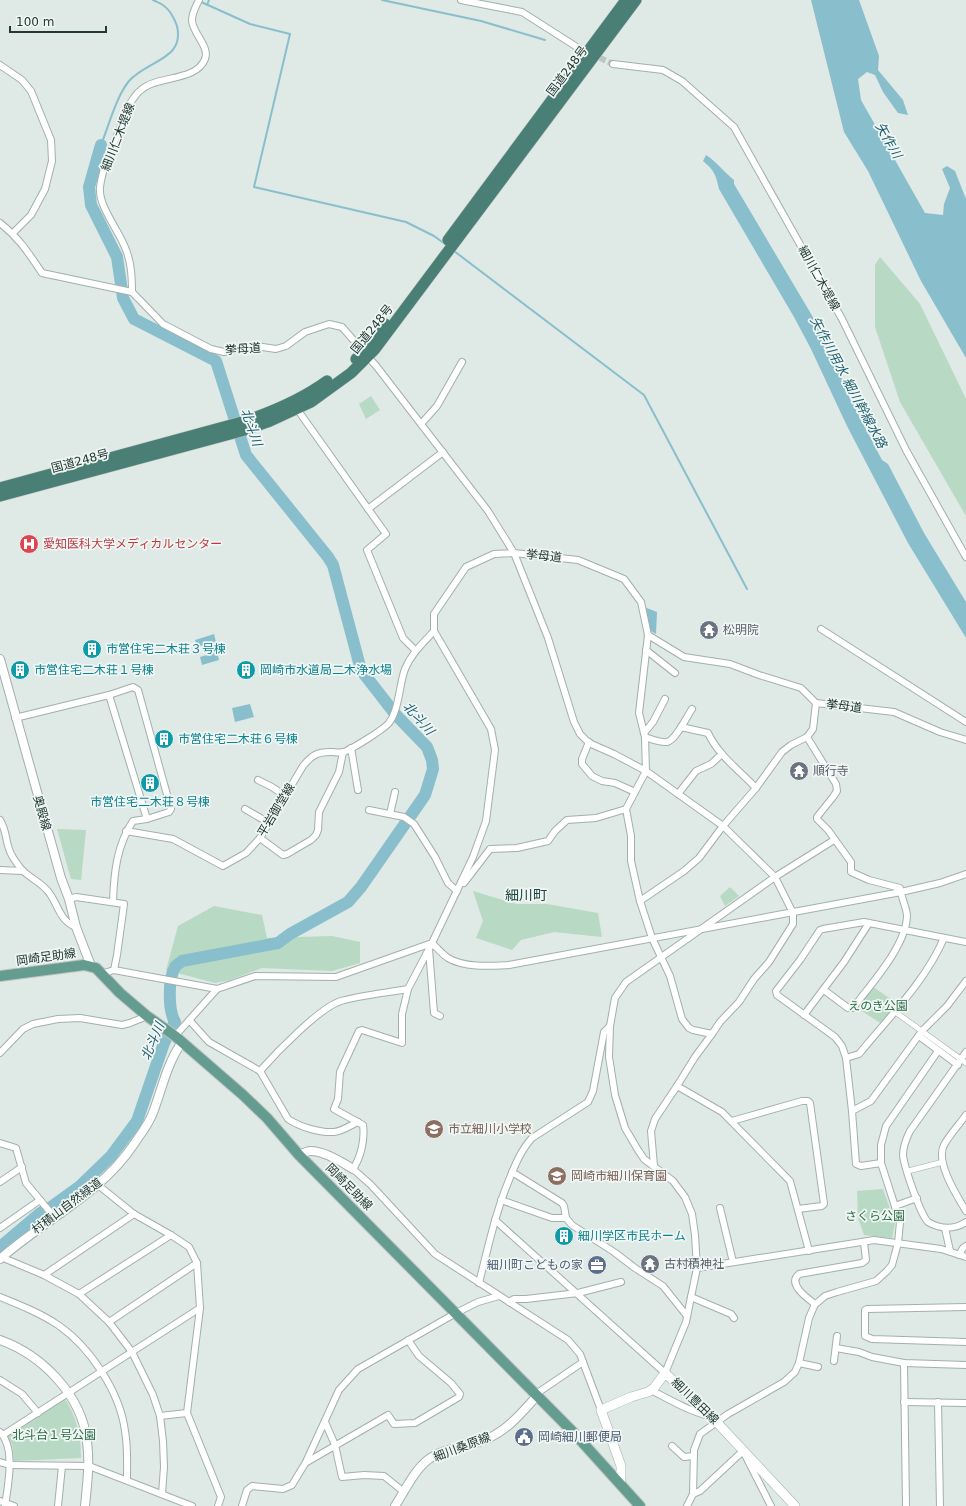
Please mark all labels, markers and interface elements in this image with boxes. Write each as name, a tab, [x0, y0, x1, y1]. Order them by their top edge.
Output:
scale bar	[10, 8, 106, 34]
text: 100 m	[16, 15, 54, 29]
street label: 国道248号	[544, 43, 590, 99]
street label: 細川仁木堤線	[99, 101, 137, 173]
water label: 矢作川	[872, 120, 906, 163]
street label: 細川仁木堤線	[795, 243, 843, 313]
street label: 国道248号	[348, 302, 396, 356]
water label: 矢作川用水 細川幹線水路	[807, 314, 890, 452]
street label: 挙母道	[225, 341, 261, 357]
water label: 北斗川	[238, 406, 266, 450]
street label: 国道248号	[50, 447, 110, 475]
hospital icon: 愛知医科大学メディカルセンター	[18, 533, 40, 555]
place label: 愛知医科大学メディカルセンター	[43, 537, 222, 551]
street label: 挙母道	[525, 547, 563, 565]
temple icon: 松明院	[698, 619, 720, 641]
place label: 松明院	[723, 623, 759, 637]
building icon: 市営住宅二木荘３号棟	[81, 638, 103, 660]
place label: 市営住宅二木荘３号棟	[106, 642, 226, 656]
building icon: 市営住宅二木荘１号棟	[9, 659, 31, 681]
building icon: 岡崎市水道局二木浄水場	[235, 659, 257, 681]
place label: 市営住宅二木荘１号棟	[34, 663, 154, 677]
place label: 岡崎市水道局二木浄水場	[260, 663, 392, 677]
street label: 挙母道	[825, 697, 863, 715]
water label: 北斗川	[400, 699, 439, 739]
building icon: 市営住宅二木荘６号棟	[153, 728, 175, 750]
place label: 市営住宅二木荘６号棟	[178, 732, 298, 746]
temple icon: 順行寺	[788, 760, 810, 782]
place label: 順行寺	[813, 764, 849, 778]
building icon: 市営住宅二木荘８号棟	[139, 772, 161, 794]
street label: 平岩御堂線	[255, 781, 297, 839]
street label: 奥殿線	[30, 794, 54, 832]
place label: 市営住宅二木荘８号棟	[90, 795, 210, 809]
district label: 細川町	[505, 887, 547, 903]
street label: 岡崎足助線	[15, 946, 77, 968]
park label: えのき公園	[848, 999, 908, 1013]
water label: 北斗川	[138, 1018, 168, 1062]
school or university icon: 市立細川小学校	[423, 1118, 445, 1140]
place label: 市立細川小学校	[448, 1122, 532, 1136]
street label: 岡崎足助線	[323, 1161, 375, 1213]
school or university icon: 岡崎市細川保育園	[546, 1165, 568, 1187]
place label: 岡崎市細川保育園	[571, 1169, 667, 1183]
street label: 村積山自然緑道	[29, 1175, 105, 1237]
park label: さくら公園	[845, 1209, 905, 1223]
building icon: 細川学区市民ホーム	[553, 1225, 575, 1247]
place label: 細川学区市民ホーム	[578, 1229, 686, 1243]
temple icon: 古村積神社	[639, 1253, 661, 1275]
office icon: 細川町こどもの家	[586, 1254, 608, 1276]
place label: 古村積神社	[664, 1257, 724, 1271]
place label: 細川町こどもの家	[487, 1258, 583, 1272]
street label: 細川豊田線	[669, 1375, 721, 1427]
public building icon: 岡崎細川郵便局	[513, 1426, 535, 1448]
park label: 北斗台１号公園	[12, 1428, 96, 1442]
street label: 細川桑原線	[431, 1430, 493, 1464]
place label: 岡崎細川郵便局	[538, 1430, 622, 1444]

